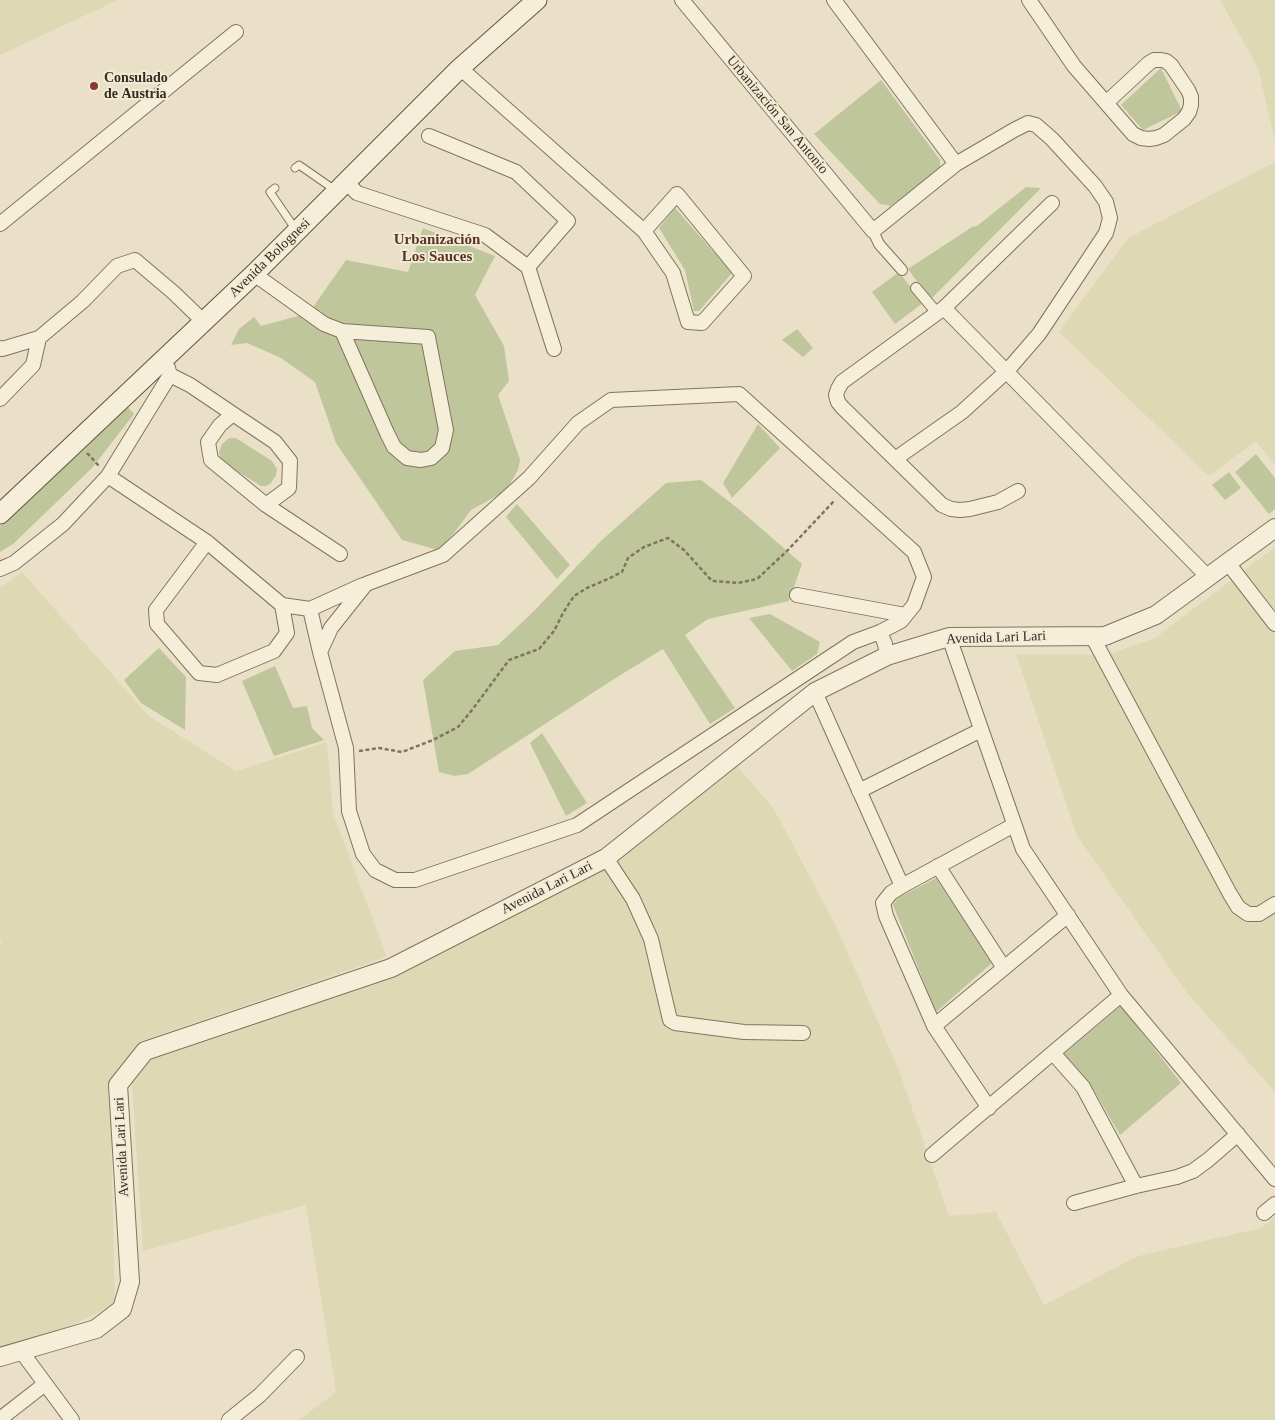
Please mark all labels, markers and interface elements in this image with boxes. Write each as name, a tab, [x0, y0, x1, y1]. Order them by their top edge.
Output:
street label: Urbanización San Antonio	[723, 52, 831, 178]
place label: Consulado de Austria	[104, 70, 168, 102]
marker: Consulado de Austria	[88, 80, 100, 92]
street label: Avenida Bolognesi	[226, 215, 314, 301]
district label: Urbanización Los Sauces	[394, 231, 480, 266]
street label: Avenida Lari Lari	[946, 628, 1046, 648]
street label: Avenida Lari Lari	[499, 858, 595, 918]
street label: Avenida Lari Lari	[111, 1097, 133, 1197]

